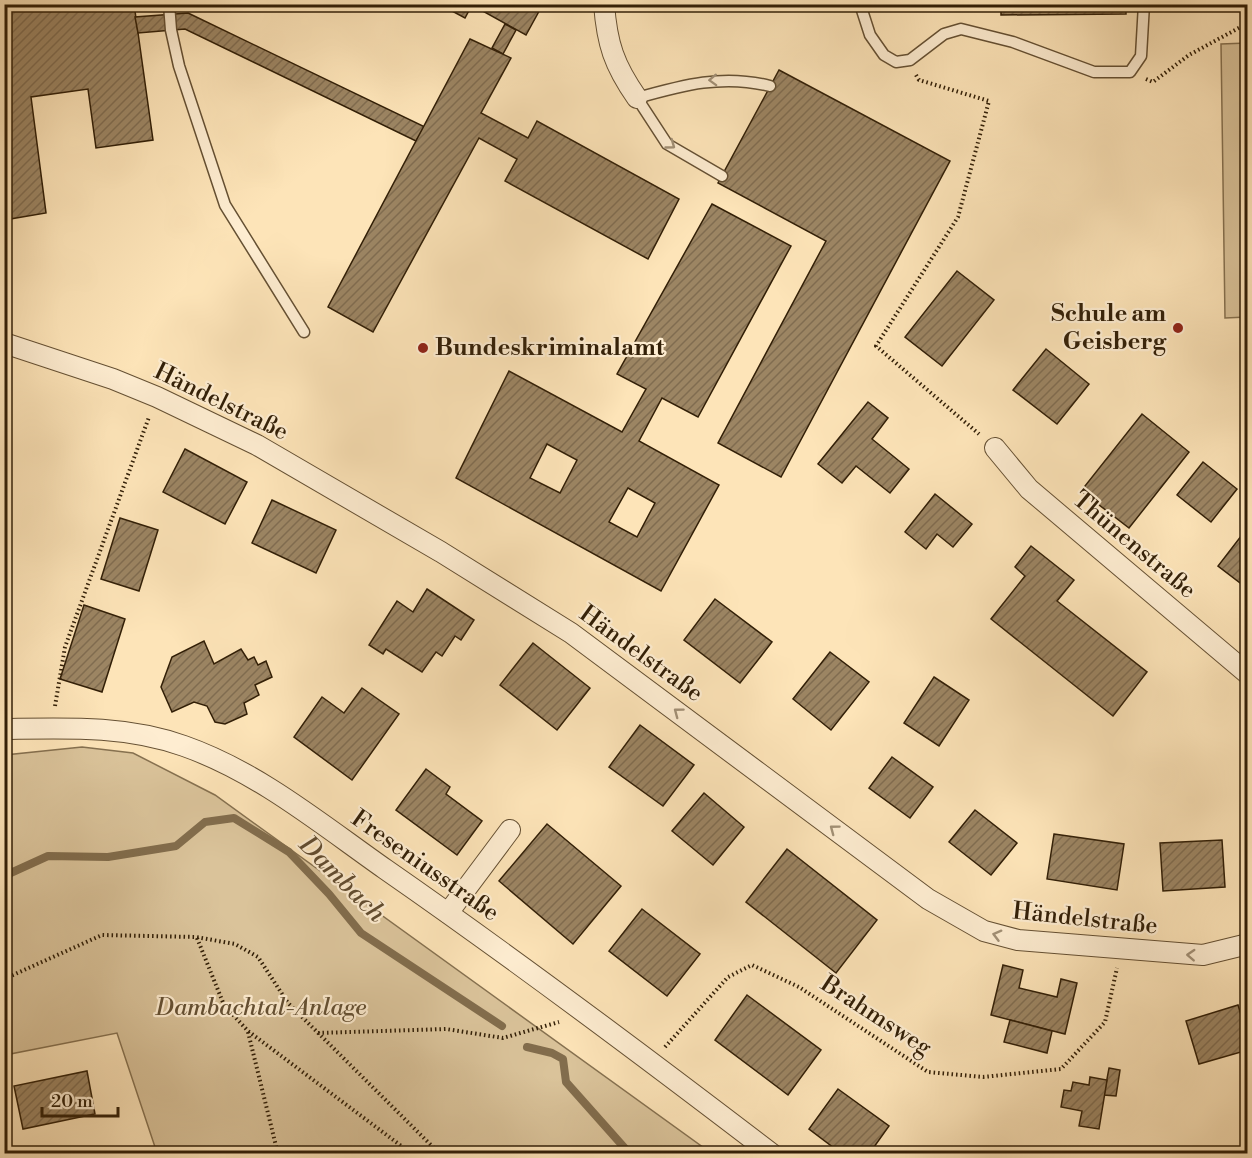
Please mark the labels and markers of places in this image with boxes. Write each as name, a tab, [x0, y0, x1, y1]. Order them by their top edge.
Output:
place label: Schule am Geisberg	[1051, 299, 1167, 357]
marker: Schule am Geisberg	[1171, 321, 1185, 335]
place label: Bundeskriminalamt	[435, 333, 665, 363]
marker: Bundeskriminalamt	[416, 341, 430, 355]

